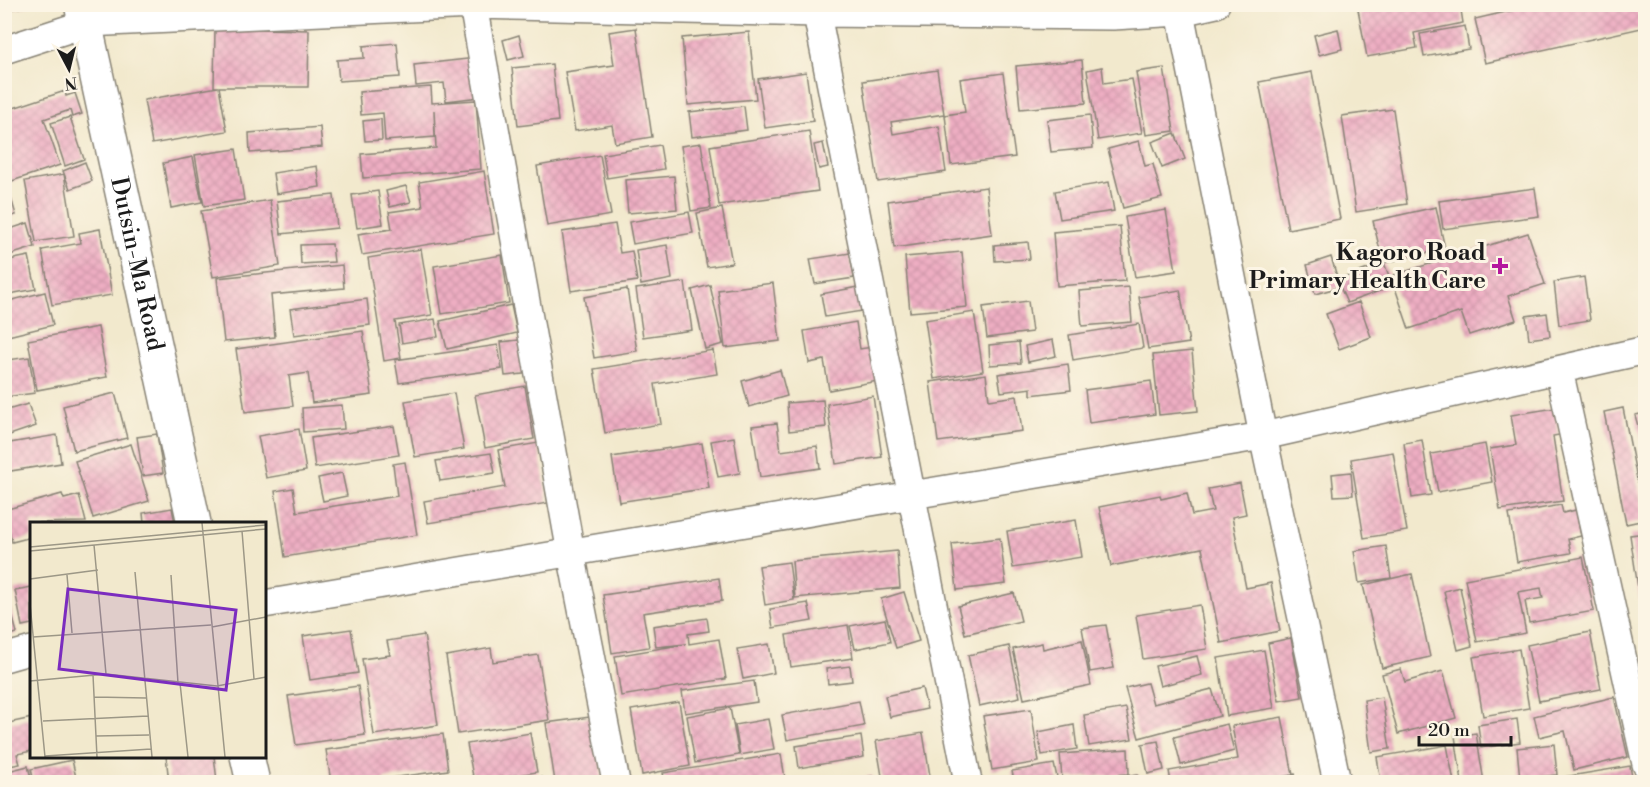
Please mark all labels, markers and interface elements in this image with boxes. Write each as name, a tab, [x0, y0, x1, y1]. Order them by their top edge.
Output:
north arrow	[39, 39, 99, 99]
text: N	[63, 72, 78, 94]
street label: Dutsin-Ma Road	[103, 174, 170, 354]
place label: Kagoro Road Primary Health Care	[1249, 238, 1486, 296]
marker: Kagoro Road Primary Health Care	[1491, 257, 1509, 275]
inset map	[30, 522, 266, 757]
scale bar	[1419, 709, 1510, 747]
text: 20 m	[1428, 719, 1470, 742]

